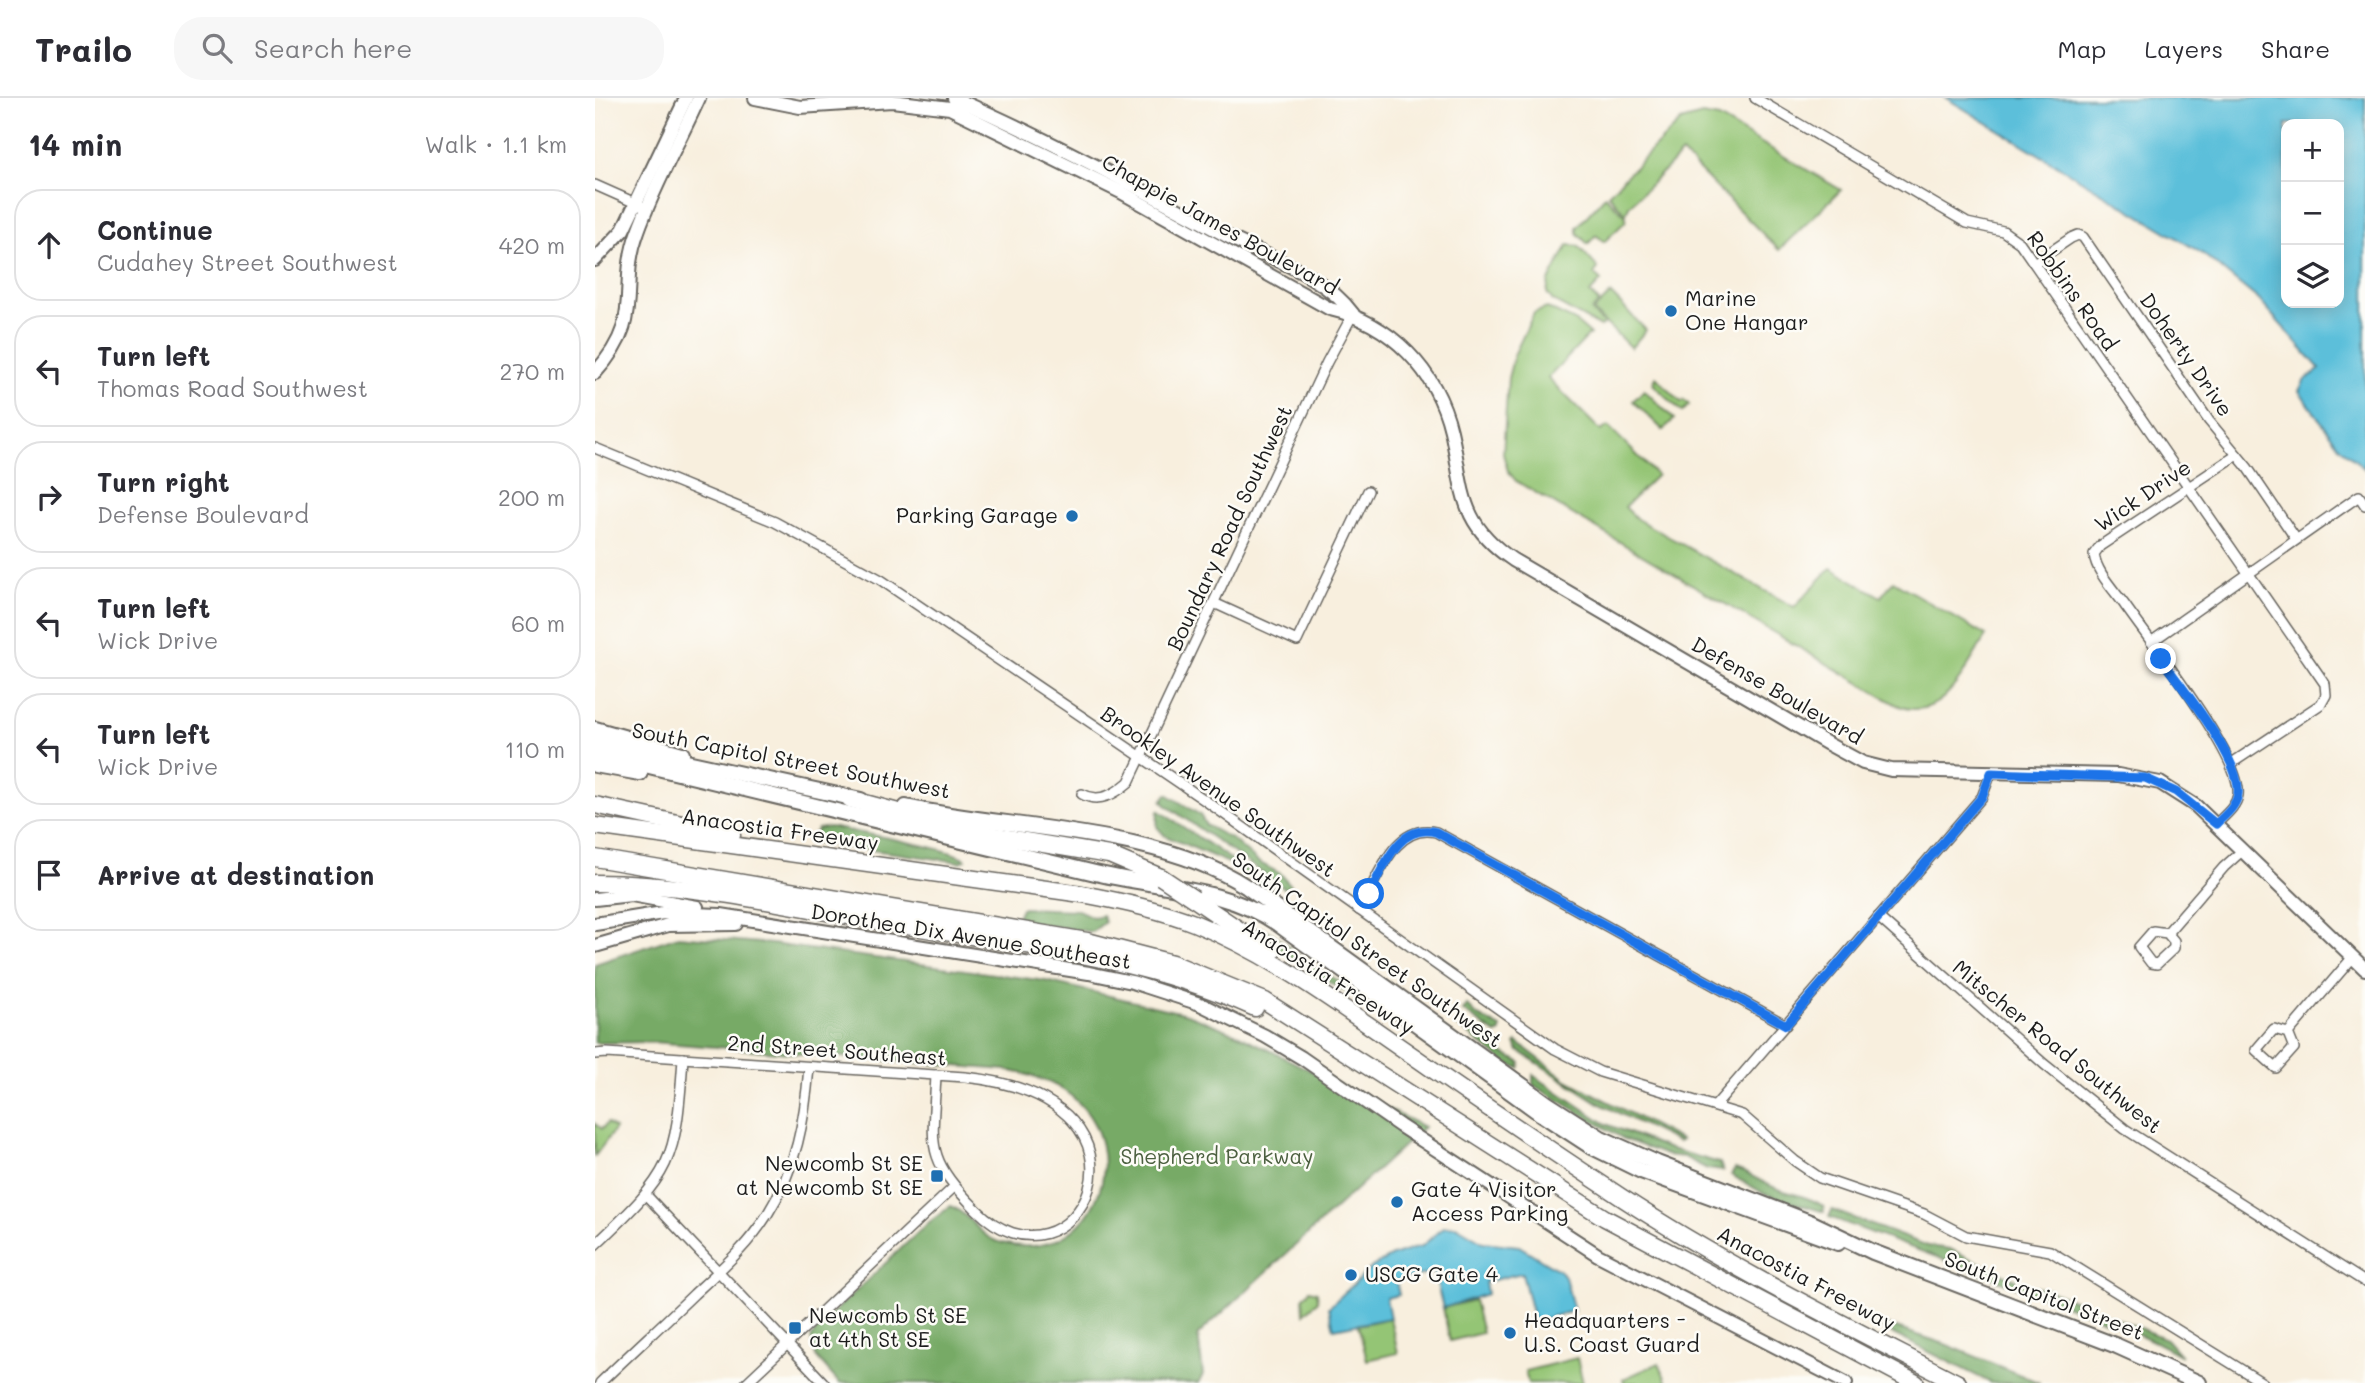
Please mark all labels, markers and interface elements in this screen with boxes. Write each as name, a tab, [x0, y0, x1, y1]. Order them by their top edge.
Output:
search box	[174, 17, 664, 80]
text: Trailo	[35, 27, 132, 70]
icon: search	[198, 29, 236, 67]
text: Search here	[254, 31, 412, 65]
text: Map	[2058, 33, 2106, 64]
text: Layers	[2144, 33, 2223, 64]
text: Share	[2261, 33, 2330, 64]
map controls	[2281, 119, 2344, 308]
button: +	[2281, 119, 2344, 182]
text: 14 min	[28, 124, 122, 164]
text: Walk · 1.1 km	[424, 129, 567, 159]
street label: Chappie James Boulevard	[1098, 147, 1344, 300]
button: −	[2281, 182, 2344, 245]
text: Continue	[97, 213, 213, 247]
street label: Robbins Road	[2022, 225, 2124, 355]
icon: ahead	[30, 226, 68, 264]
text: 420 m	[499, 230, 565, 260]
button: layers	[2281, 245, 2344, 308]
text: Cudahey Street Southwest	[97, 247, 398, 277]
place label: Marine One Hangar	[1685, 284, 1808, 335]
street label: Doherty Drive	[2135, 287, 2240, 421]
marker: Marine One Hangar	[1663, 303, 1679, 319]
text: Turn left	[97, 339, 210, 373]
icon: left	[30, 352, 68, 390]
text: 270 m	[500, 356, 565, 386]
text: Thomas Road Southwest	[97, 373, 368, 403]
street label: Boundary Road Southwest	[1160, 400, 1297, 654]
street label: Wick Drive	[2089, 453, 2196, 537]
text: Turn right	[97, 465, 230, 499]
icon: right	[30, 478, 68, 516]
text: 200 m	[498, 482, 565, 512]
text: Defense Boulevard	[97, 499, 309, 529]
place label: Parking Garage	[896, 501, 1058, 528]
marker: Parking Garage	[1064, 508, 1080, 524]
text: Turn left	[97, 591, 210, 625]
icon: left	[30, 604, 68, 642]
text: 60 m	[511, 608, 565, 638]
text: Wick Drive	[97, 625, 218, 655]
street label: Defense Boulevard	[1687, 630, 1868, 750]
route end	[2145, 643, 2176, 674]
street label: Brookley Avenue Southwest	[1096, 699, 1342, 882]
street label: South Capitol Street Southwest	[630, 715, 953, 804]
text: Turn left	[97, 717, 210, 751]
icon: left	[30, 730, 68, 768]
text: 110 m	[505, 734, 565, 764]
text: Wick Drive	[97, 751, 218, 781]
street label: Anacostia Freeway	[680, 801, 880, 856]
street label: South Capitol Street Southwest	[1227, 845, 1508, 1053]
icon: arrive	[30, 856, 68, 894]
text: Arrive at destination	[97, 858, 374, 892]
route start	[1353, 878, 1384, 909]
street label: Dorothea Dix Avenue Southeast	[809, 897, 1133, 974]
street label: Anacostia Freeway	[1238, 912, 1420, 1040]
street label: Mitscher Road Southwest	[1948, 953, 2168, 1139]
street label: 2nd Street Southeast	[727, 1028, 947, 1071]
park label: Shepherd Parkway	[1121, 1142, 1314, 1169]
place label: Newcomb St SE at Newcomb St SE	[736, 1149, 923, 1200]
marker: Newcomb St SE at Newcomb St SE	[929, 1168, 945, 1184]
place label: Gate 4 Visitor Access Parking	[1411, 1175, 1568, 1226]
marker: Gate 4 Visitor Access Parking	[1389, 1194, 1405, 1210]
street label: Anacostia Freeway	[1713, 1219, 1901, 1336]
street label: South Capitol Street	[1941, 1244, 2148, 1345]
place label: USCG Gate 4	[1365, 1260, 1499, 1287]
marker: USCG Gate 4	[1343, 1267, 1359, 1283]
place label: Newcomb St SE at 4th St SE	[809, 1301, 967, 1352]
place label: Headquarters - U.S. Coast Guard	[1524, 1306, 1700, 1357]
marker: Newcomb St SE at 4th St SE	[787, 1320, 803, 1336]
marker: Headquarters - U.S. Coast Guard	[1502, 1325, 1518, 1341]

